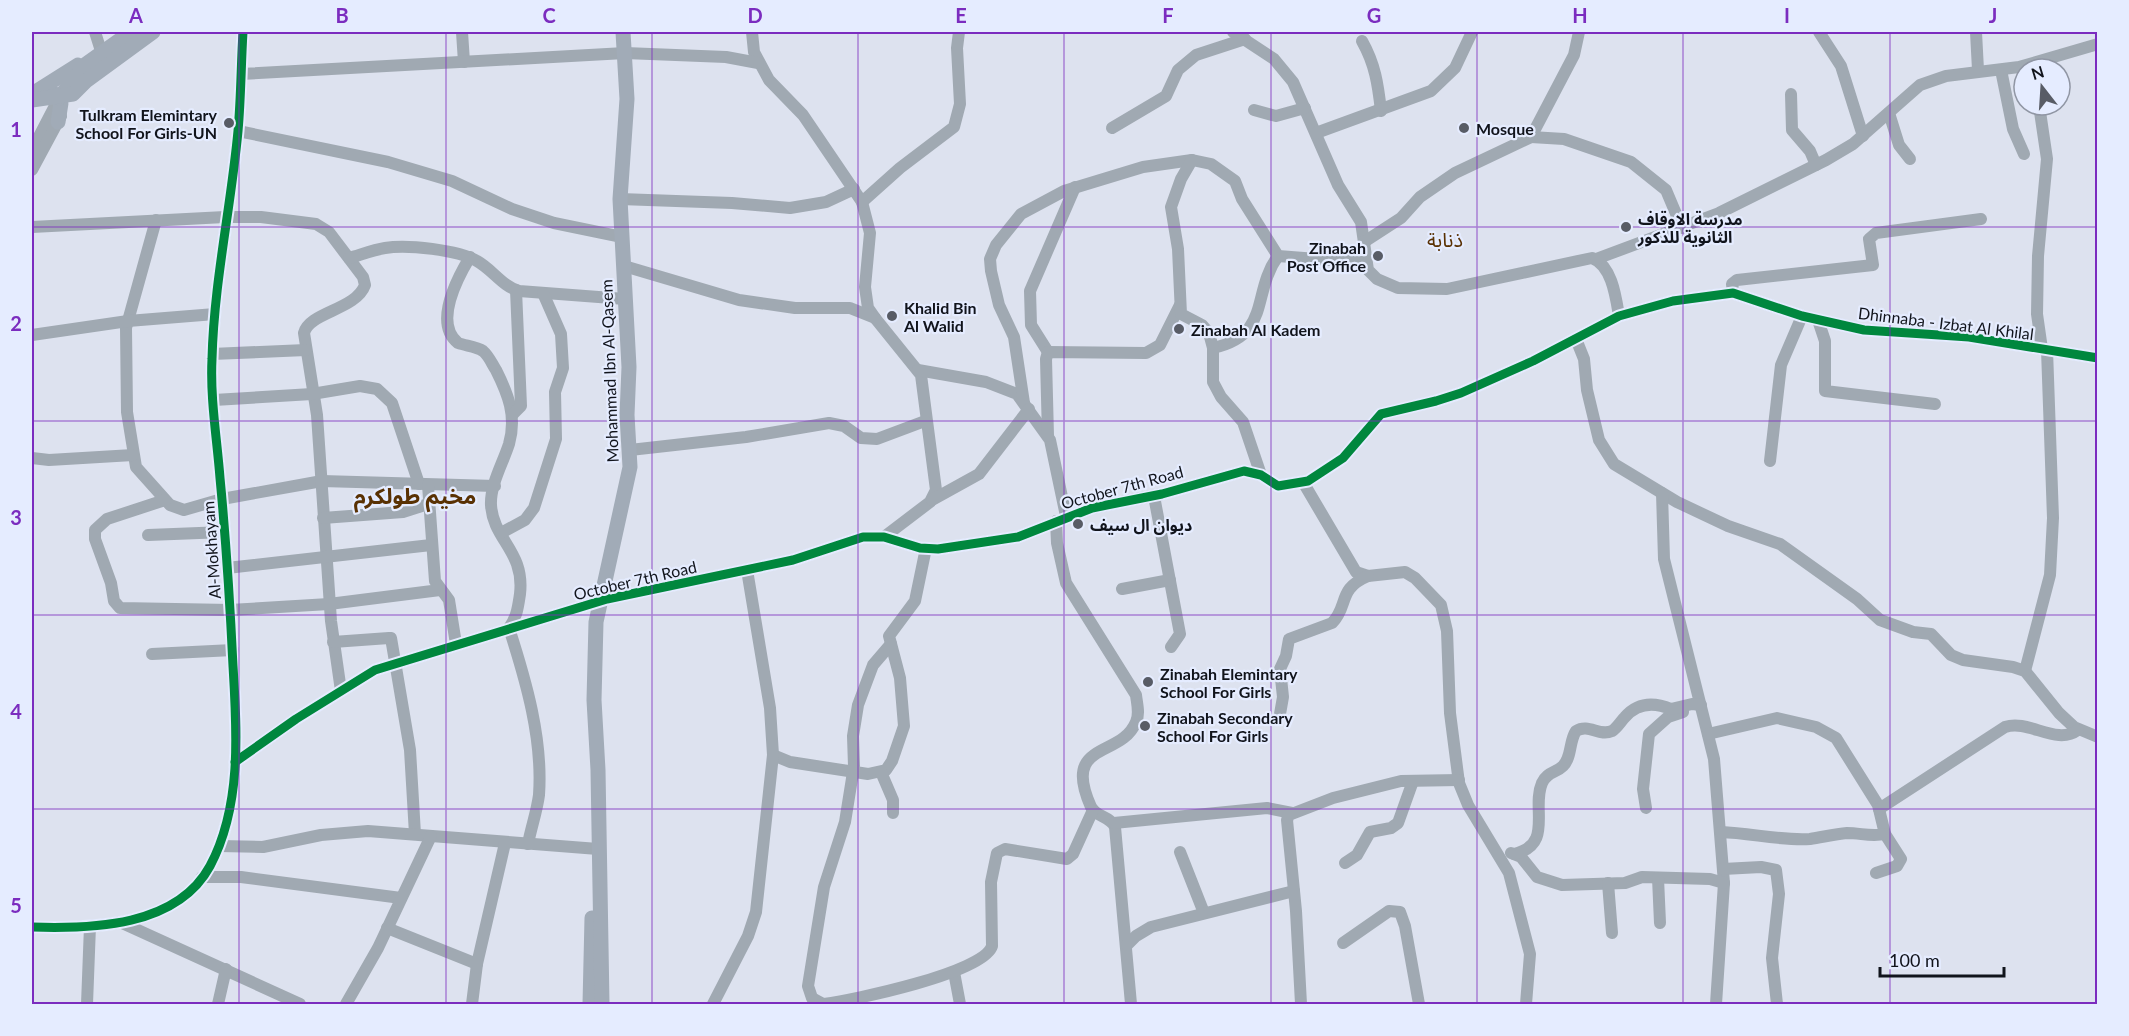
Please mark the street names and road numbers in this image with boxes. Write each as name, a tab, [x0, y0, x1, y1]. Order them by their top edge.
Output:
street label: Mohammad Ibn Al-Qasem	[596, 279, 622, 463]
street label: Dhinnaba - Izbat Al Khilal	[1857, 303, 2035, 343]
street label: October 7th Road	[1059, 462, 1185, 512]
street label: Al-Mokhayam	[198, 500, 224, 600]
street label: October 7th Road	[572, 557, 698, 603]

